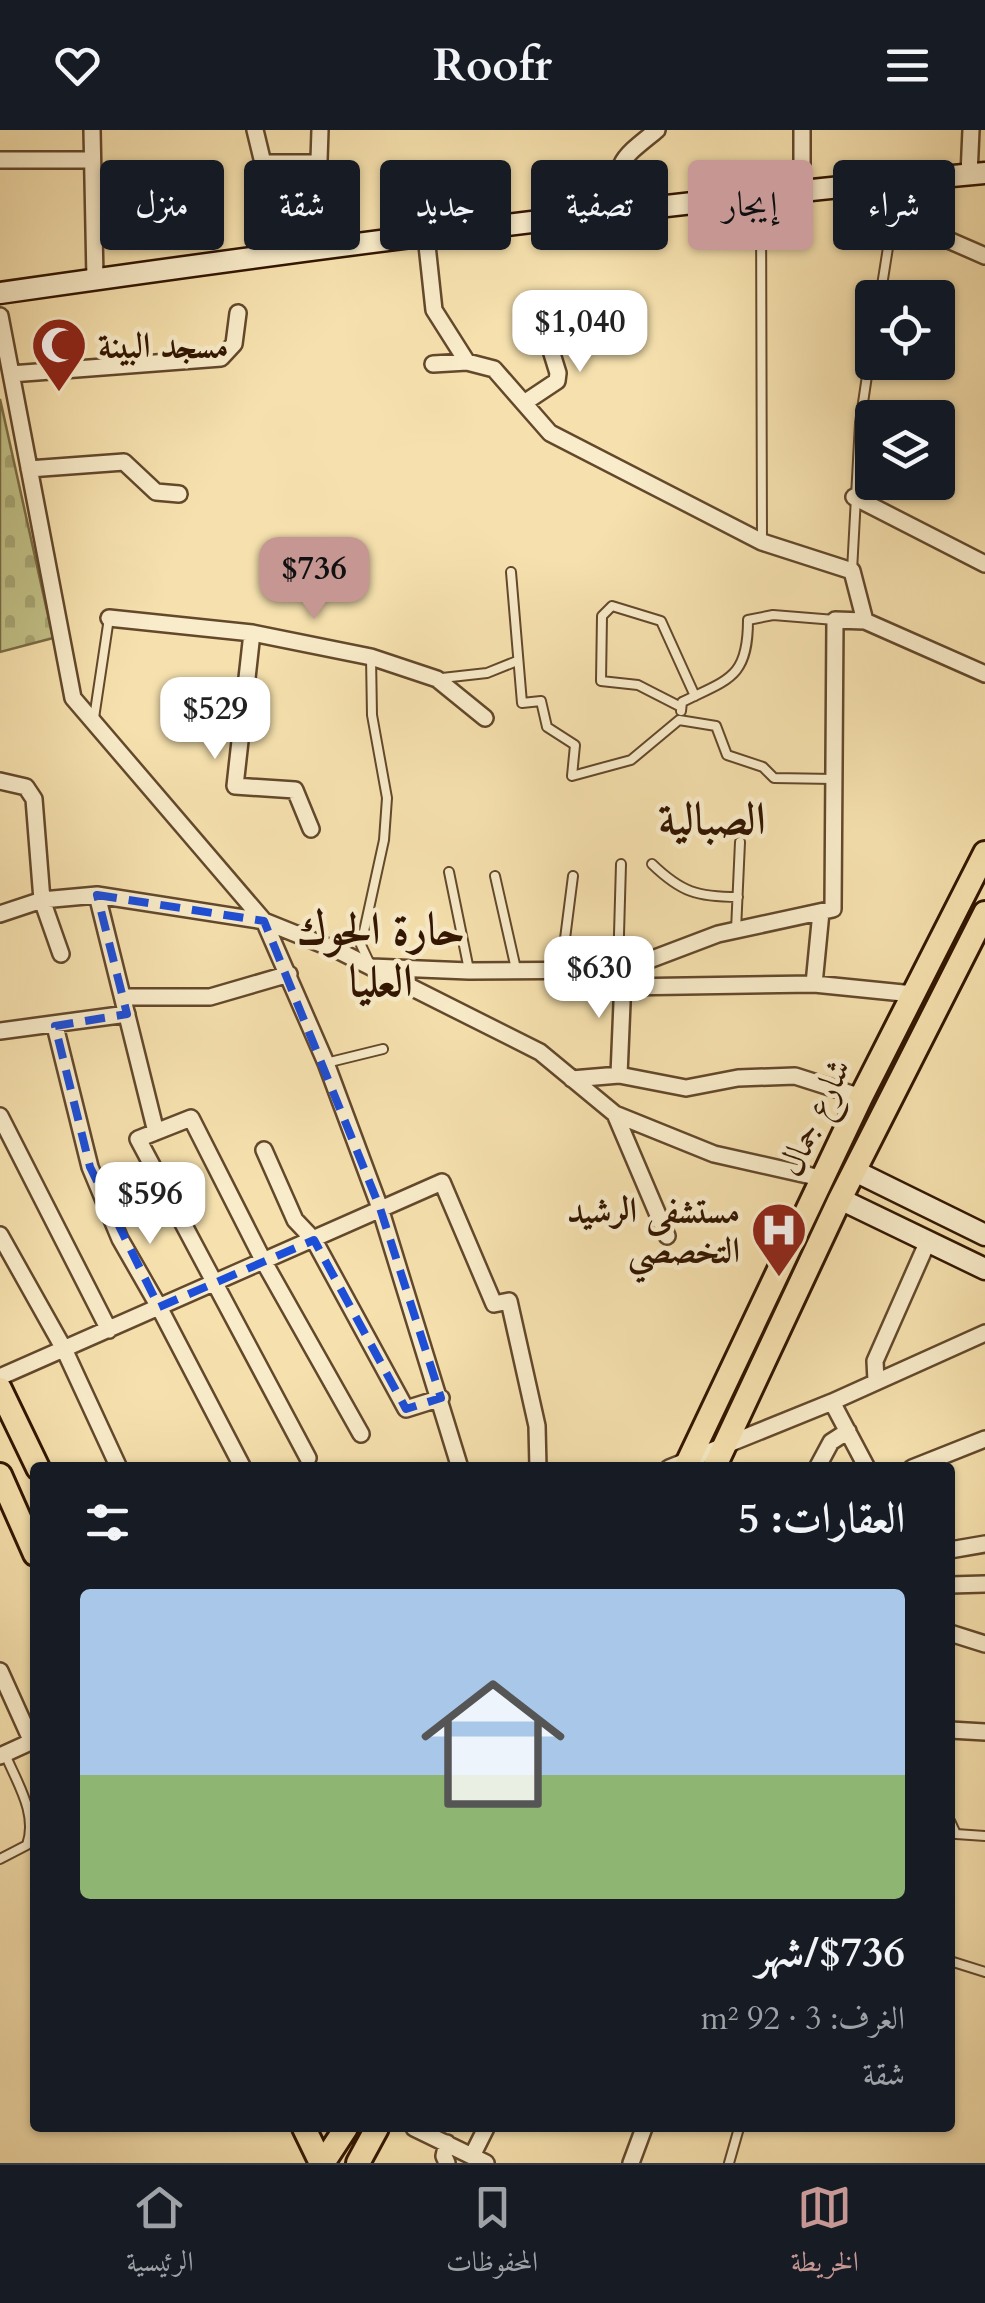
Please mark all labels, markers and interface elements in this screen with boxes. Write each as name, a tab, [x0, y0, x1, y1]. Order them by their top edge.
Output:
text: Roofr	[433, 35, 552, 96]
icon: heart	[50, 38, 105, 93]
icon: menu	[880, 38, 935, 93]
chip: منزل	[100, 160, 224, 250]
chip: شقة	[244, 160, 360, 250]
chip: جديد	[380, 160, 511, 250]
chip: تصفية	[531, 160, 668, 250]
chip: إيجار	[688, 160, 813, 250]
chip: شراء	[833, 160, 955, 250]
map controls	[855, 280, 955, 500]
button: locate	[855, 280, 955, 380]
pin: $1,040	[499, 290, 661, 375]
text: $1,040	[534, 300, 626, 344]
mosque icon: مسجد البينة	[29, 315, 89, 394]
place label: مسجد البينة	[98, 322, 229, 370]
button: layers	[855, 400, 955, 500]
pin: $736	[255, 537, 373, 622]
text: $736	[281, 547, 347, 591]
pin: $529	[156, 677, 274, 762]
text: $529	[182, 687, 248, 731]
district label: الصبالية	[658, 789, 766, 850]
district label: حارة الحوك العليا	[297, 899, 465, 1012]
pin: $630	[540, 936, 658, 1021]
text: $630	[566, 946, 632, 990]
street label: شارع جمال	[767, 1051, 867, 1186]
pin: $596	[91, 1162, 209, 1247]
text: $596	[117, 1172, 183, 1216]
place label: مستشفى الرشيد التخصصي	[567, 1187, 740, 1284]
hospital icon: مستشفى الرشيد التخصصي	[749, 1200, 809, 1279]
text: العقارات: 5	[738, 1490, 905, 1547]
icon: filters	[80, 1495, 135, 1550]
icon: home	[403, 1654, 583, 1834]
text: $736/شهر	[756, 1924, 905, 1981]
text: الغرف: 3 · 92 m²	[701, 1997, 905, 2041]
text: شقة	[863, 2053, 905, 2097]
tab: الرئيسية	[126, 2180, 193, 2289]
tab: المحفوظات	[446, 2180, 538, 2289]
tab: الخريطة	[791, 2180, 859, 2289]

